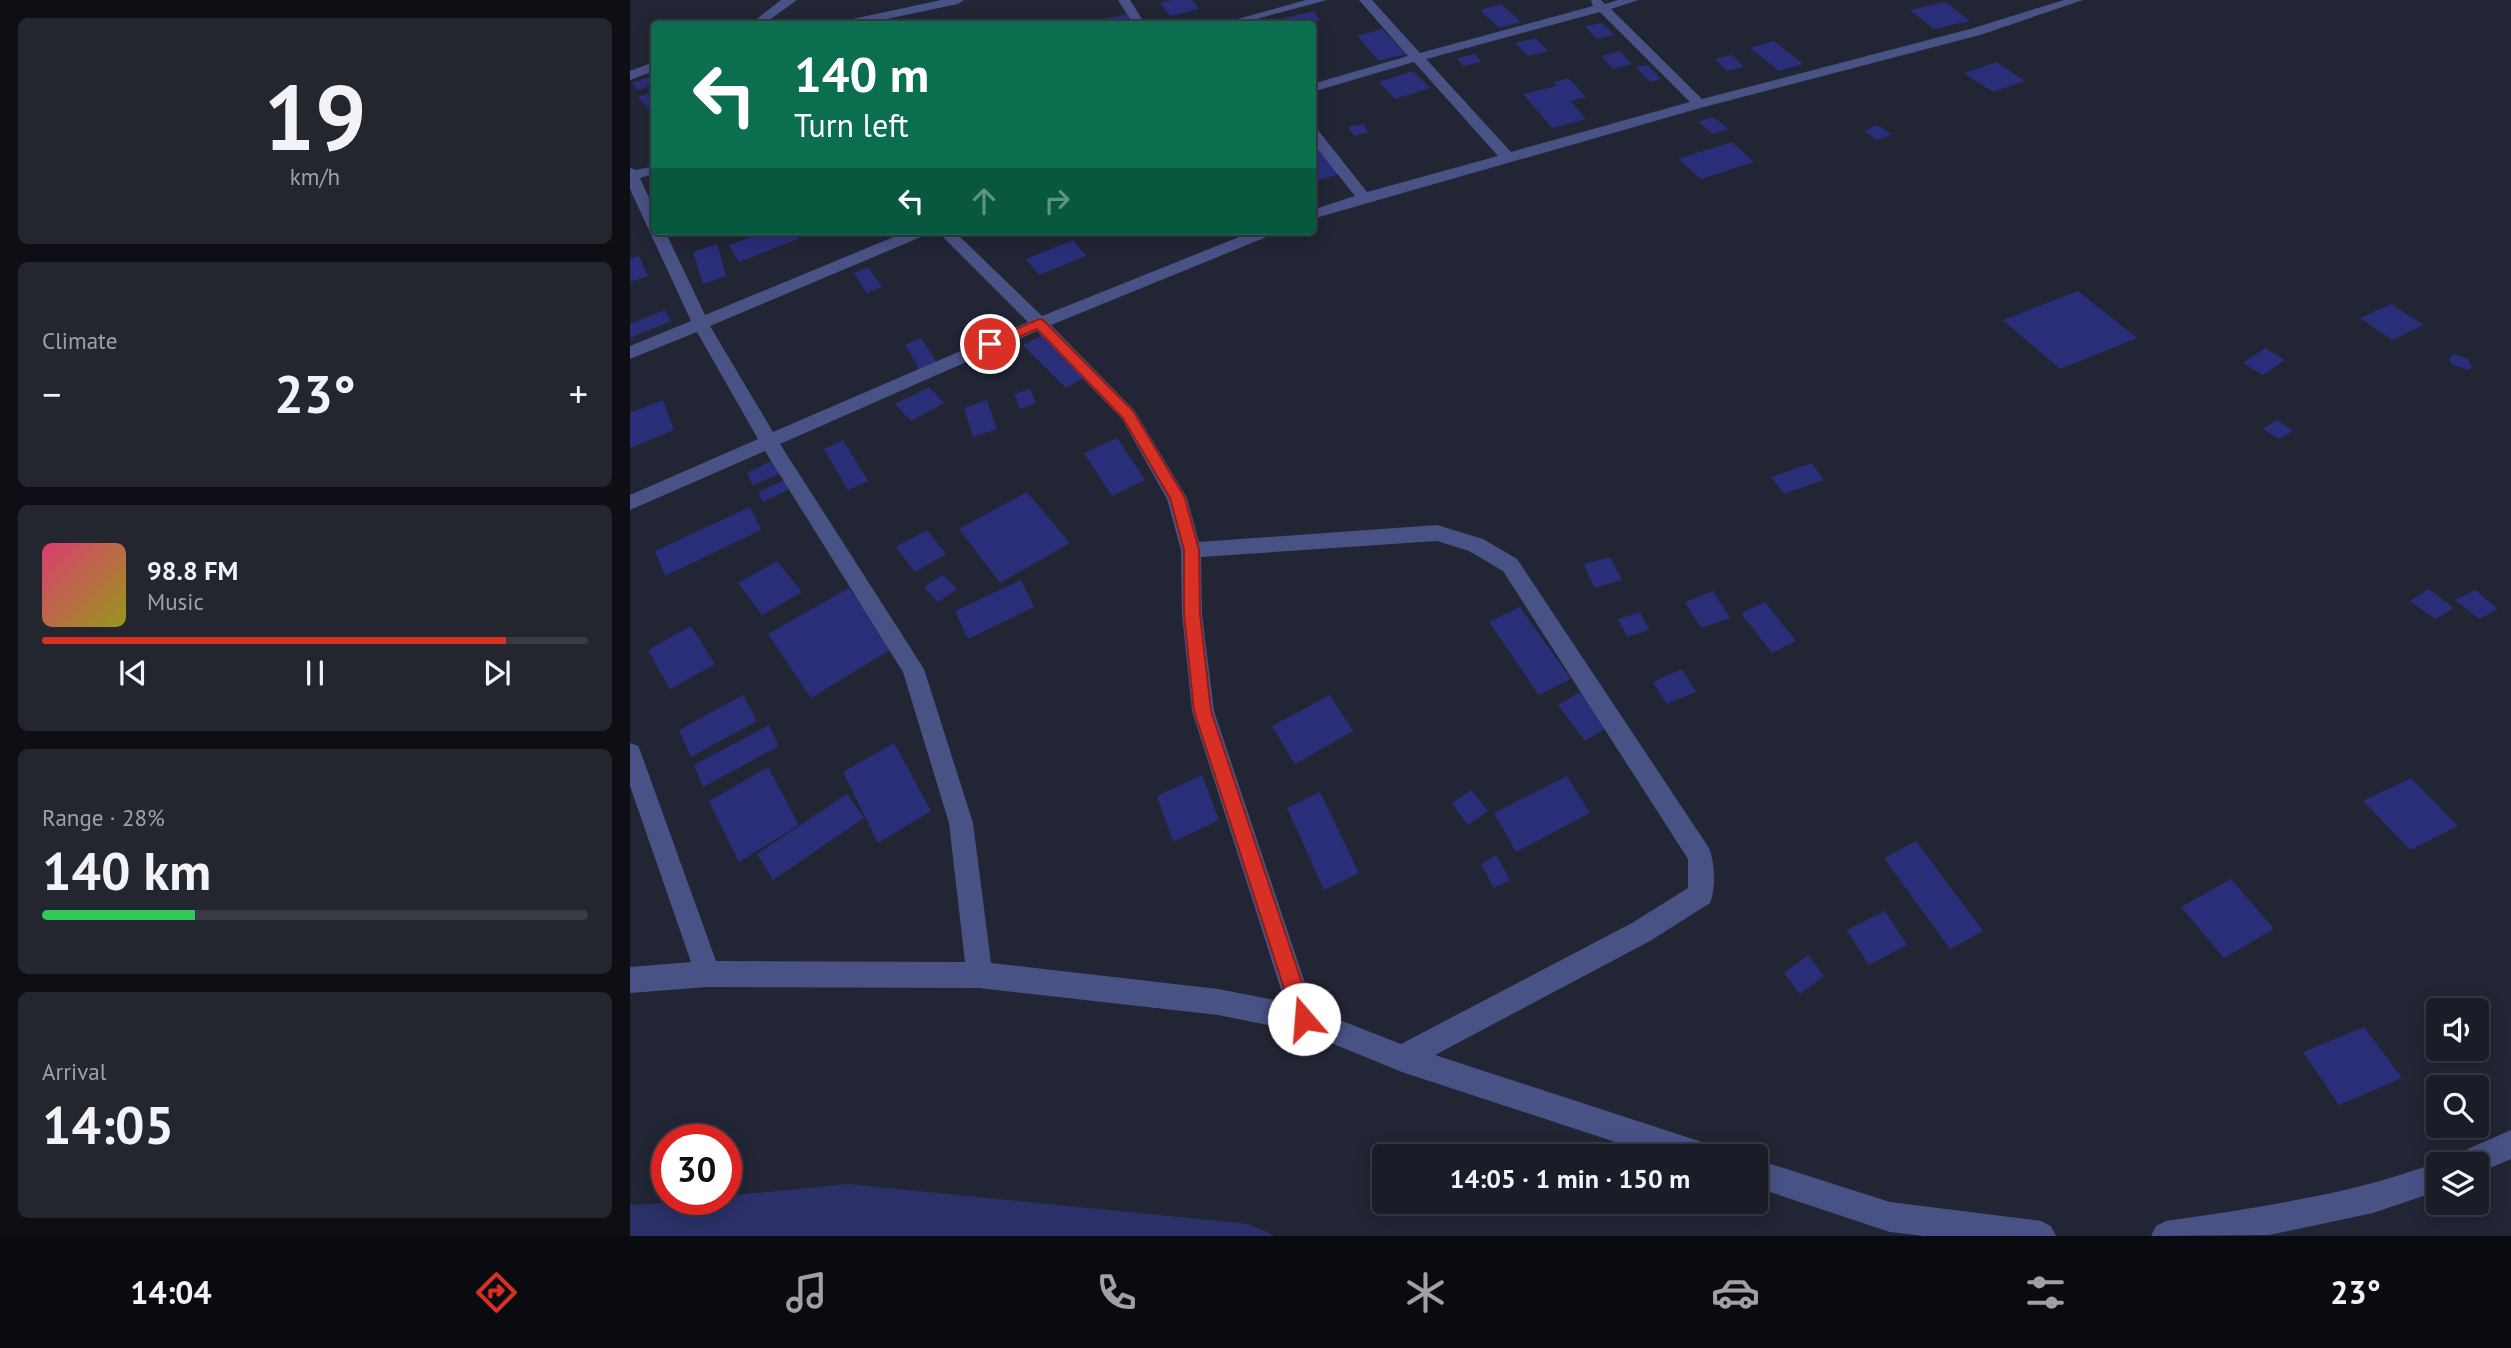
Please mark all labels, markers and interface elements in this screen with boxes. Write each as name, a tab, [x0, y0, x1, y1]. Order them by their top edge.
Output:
text: 140 m	[794, 42, 929, 106]
icon: left	[679, 49, 770, 140]
text: 19	[263, 57, 367, 175]
text: Turn left	[794, 104, 909, 146]
text: km/h	[290, 162, 340, 191]
icon: left	[892, 182, 930, 220]
icon: ahead	[965, 182, 1003, 220]
icon: right	[1038, 182, 1076, 220]
pin	[960, 314, 1020, 374]
icon: arrive	[971, 325, 1009, 363]
text: Climate	[42, 326, 117, 355]
text: 23°	[274, 360, 356, 427]
text: −	[42, 369, 61, 418]
text: +	[569, 369, 588, 418]
text: 98.8 FM	[147, 554, 238, 587]
text: Music	[147, 587, 204, 616]
icon: previous	[114, 654, 152, 692]
icon: pause	[296, 654, 334, 692]
icon: next	[478, 654, 516, 692]
text: Range · 28%	[42, 803, 165, 832]
text: 140 km	[42, 837, 211, 904]
position arrow	[1267, 982, 1341, 1056]
map controls	[2426, 998, 2489, 1215]
button: sound	[2426, 998, 2489, 1061]
text: Arrival	[42, 1057, 106, 1086]
button: search	[2426, 1075, 2489, 1138]
text: 14:05	[42, 1091, 174, 1158]
speed limit sign: 30	[651, 1124, 742, 1215]
button: layers	[2426, 1152, 2489, 1215]
text: 14:05 · 1 min · 150 m	[1450, 1162, 1690, 1195]
icon: directions	[472, 1268, 521, 1317]
icon: music	[782, 1268, 831, 1317]
icon: phone	[1092, 1268, 1141, 1317]
icon: climate	[1401, 1268, 1450, 1317]
icon: car	[1711, 1268, 1760, 1317]
icon: filters	[2021, 1268, 2070, 1317]
text: 14:04	[130, 1271, 212, 1313]
text: 23°	[2330, 1271, 2381, 1313]

